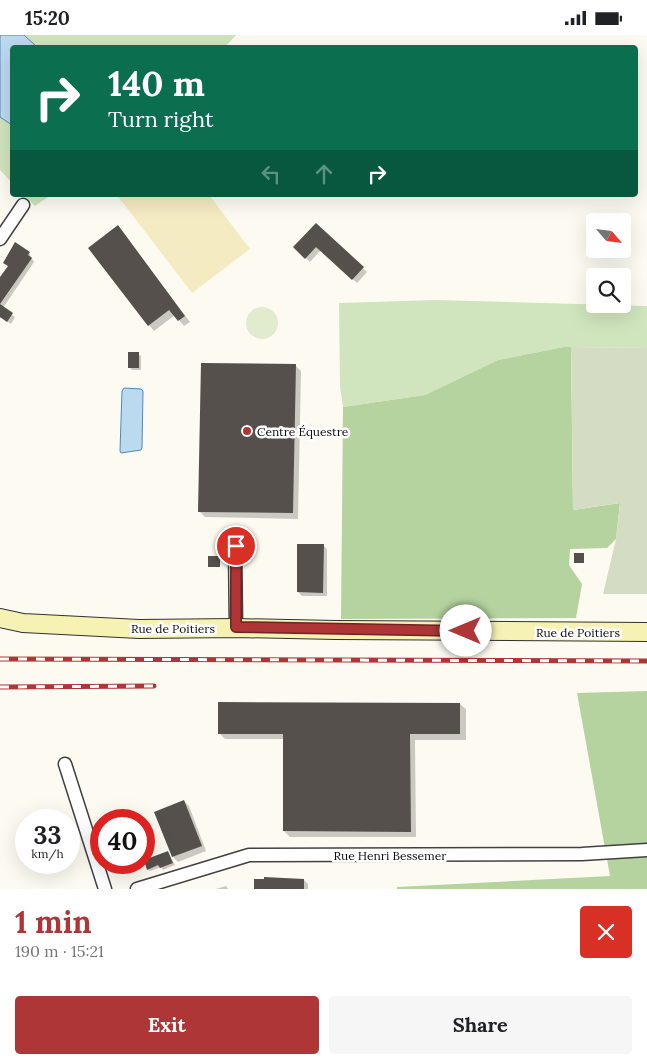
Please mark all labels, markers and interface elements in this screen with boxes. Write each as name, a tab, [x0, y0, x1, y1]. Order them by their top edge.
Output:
text: 15:20	[25, 6, 70, 30]
text: 140 m	[108, 61, 205, 106]
icon: right	[25, 65, 90, 130]
text: Turn right	[108, 105, 213, 133]
icon: left	[257, 160, 285, 188]
icon: ahead	[310, 160, 338, 188]
icon: right	[363, 160, 391, 188]
north arrow	[586, 213, 631, 257]
map controls	[586, 213, 631, 313]
button: search	[586, 268, 631, 313]
place label: Centre Équestre	[257, 424, 349, 439]
marker: Centre Équestre	[241, 425, 253, 437]
pin	[215, 525, 257, 567]
icon: arrive	[222, 532, 250, 560]
position arrow	[439, 604, 491, 656]
street label: Rue de Poitiers	[131, 621, 216, 636]
street label: Rue de Poitiers	[536, 625, 621, 640]
speed limit sign: 40	[90, 809, 155, 874]
text: 33	[33, 819, 62, 851]
text: km/h	[31, 846, 64, 861]
street label: Rue Henri Bessemer	[334, 848, 447, 863]
text: 1 min	[15, 903, 92, 941]
button: close	[580, 906, 632, 958]
text: 190 m · 15:21	[15, 941, 104, 961]
button: Exit	[15, 996, 319, 1054]
button: Share	[329, 996, 632, 1054]

